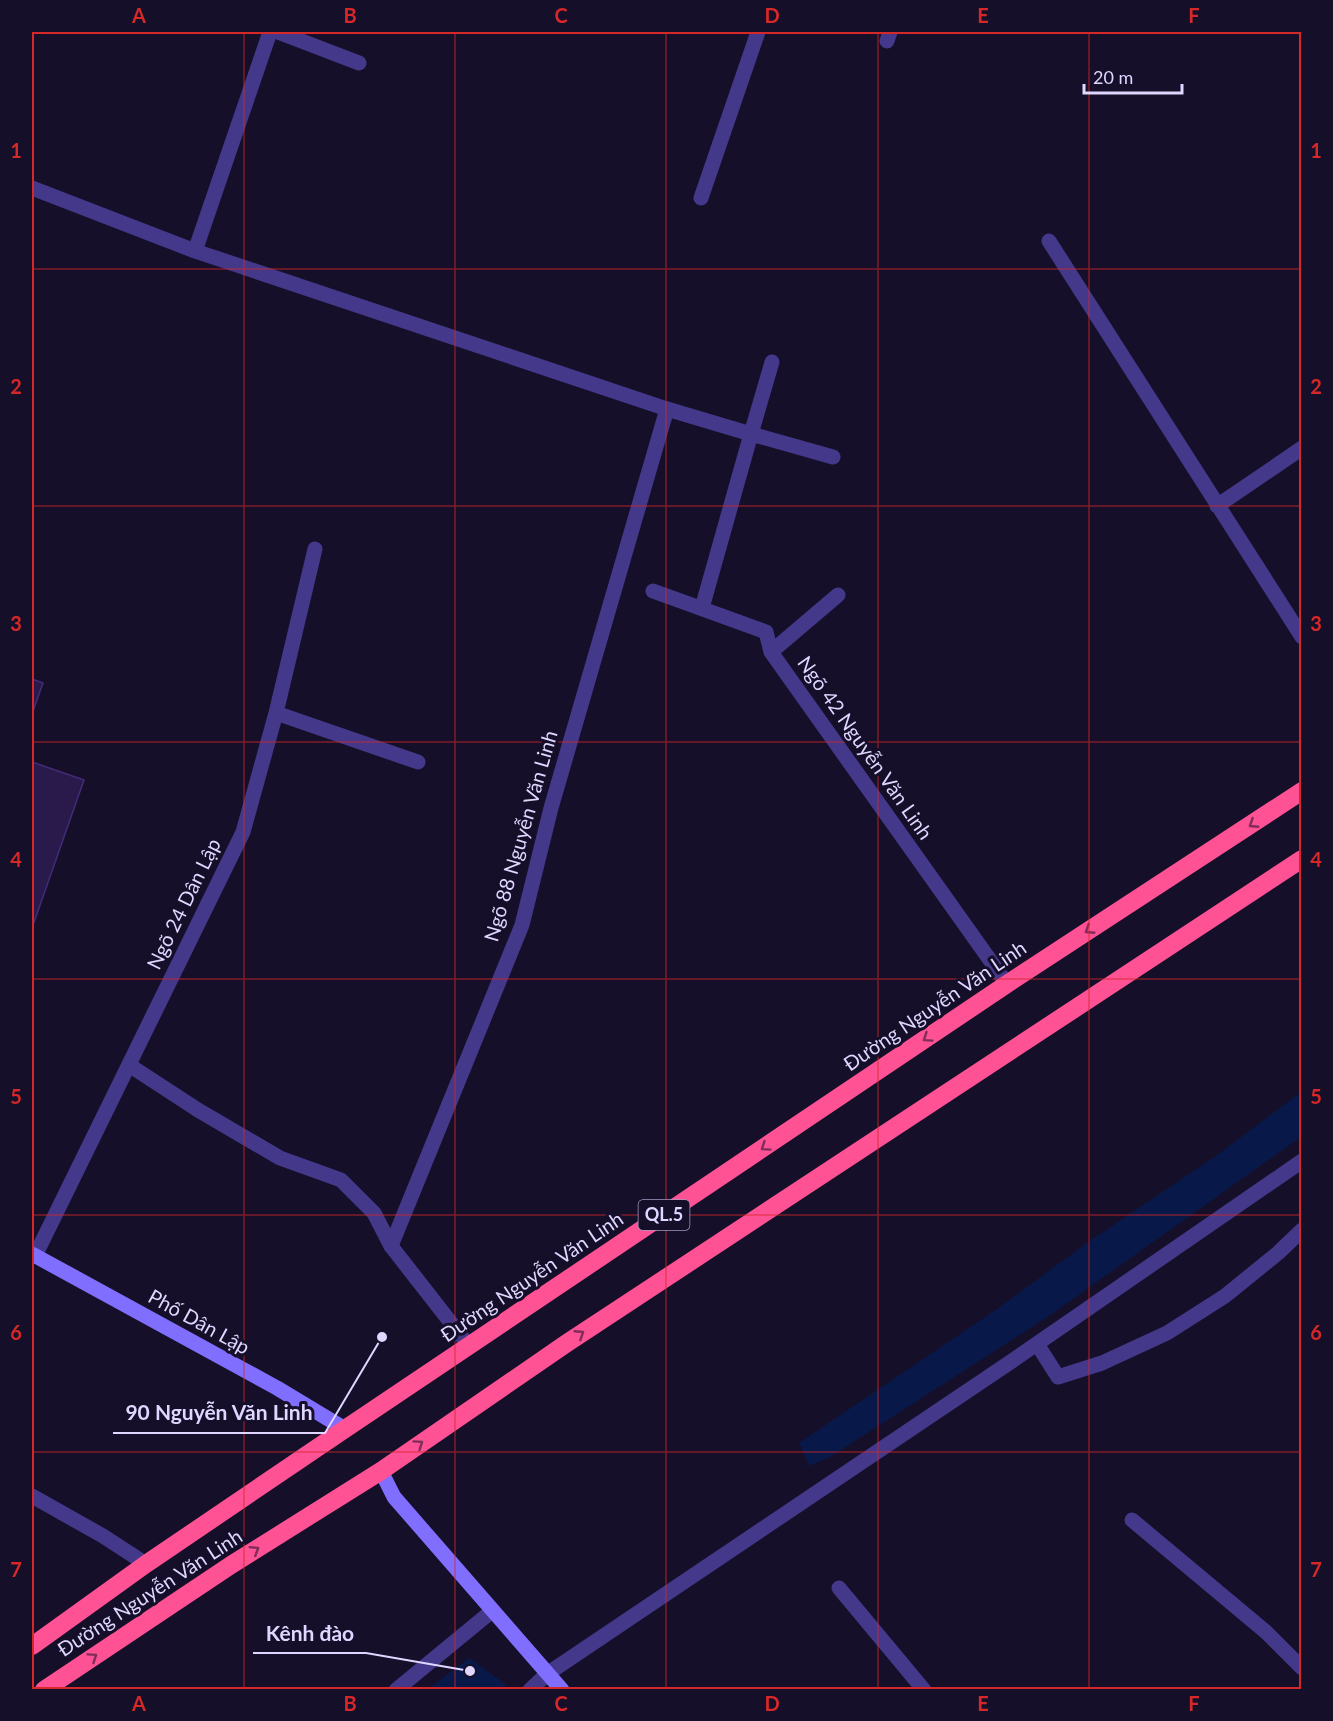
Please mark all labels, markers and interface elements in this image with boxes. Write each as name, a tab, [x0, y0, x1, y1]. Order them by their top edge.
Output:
text: A	[131, 3, 146, 27]
text: B	[343, 3, 357, 27]
text: C	[554, 3, 568, 27]
text: D	[764, 3, 780, 27]
text: E	[977, 3, 989, 27]
text: F	[1188, 3, 1200, 27]
scale bar	[1084, 57, 1182, 95]
text: 20 m	[1093, 66, 1133, 88]
text: 1	[10, 138, 22, 162]
text: 1	[1310, 138, 1322, 162]
text: 2	[10, 374, 22, 398]
text: 2	[1310, 374, 1322, 398]
text: 3	[10, 611, 22, 635]
text: 3	[1310, 611, 1322, 635]
street label: Ngõ 42 Nguyễn Văn Linh	[793, 651, 938, 844]
street label: Ngõ 88 Nguyễn Văn Linh	[478, 727, 562, 944]
one-way arrow	[1248, 816, 1259, 827]
street label: Ngõ 24 Dân Lập	[141, 834, 225, 973]
text: 4	[10, 847, 22, 871]
text: 4	[1310, 847, 1322, 871]
one-way arrow	[1085, 923, 1096, 934]
street label: Đường Nguyễn Văn Linh	[839, 935, 1030, 1075]
one-way arrow	[923, 1031, 933, 1043]
text: 5	[10, 1084, 22, 1108]
text: 5	[1310, 1084, 1322, 1108]
one-way arrow	[761, 1140, 772, 1151]
road number: QL.5	[638, 1200, 690, 1230]
street label: Đường Nguyễn Văn Linh	[436, 1206, 627, 1346]
street label: Phố Dân Lập	[145, 1283, 254, 1359]
text: 6	[10, 1320, 22, 1344]
text: 6	[1310, 1320, 1322, 1344]
one-way arrow	[573, 1330, 584, 1341]
callout: 90 Nguyễn Văn Linh	[113, 1394, 325, 1433]
text: 90 Nguyễn Văn Linh	[125, 1399, 313, 1424]
one-way arrow	[413, 1440, 424, 1451]
street label: Đường Nguyễn Văn Linh	[53, 1523, 246, 1661]
one-way arrow	[249, 1546, 260, 1557]
text: 7	[10, 1557, 22, 1581]
text: 7	[1310, 1557, 1322, 1581]
callout: Kênh đào	[253, 1614, 366, 1653]
text: Kênh đào	[266, 1620, 354, 1645]
one-way arrow	[86, 1653, 97, 1664]
text: A	[131, 1691, 146, 1715]
text: B	[343, 1691, 357, 1715]
text: C	[554, 1691, 568, 1715]
text: D	[764, 1691, 780, 1715]
text: E	[977, 1691, 989, 1715]
text: F	[1188, 1691, 1200, 1715]

